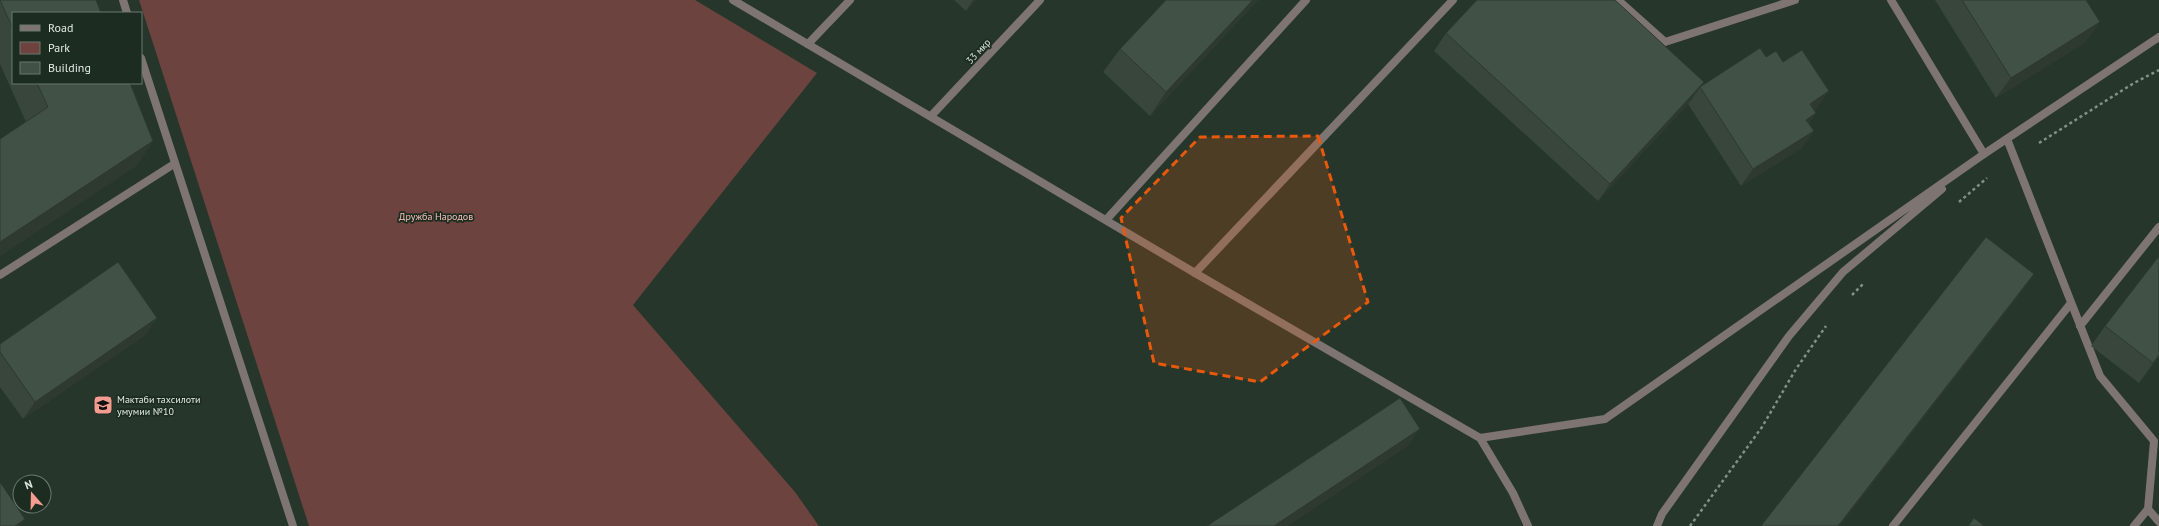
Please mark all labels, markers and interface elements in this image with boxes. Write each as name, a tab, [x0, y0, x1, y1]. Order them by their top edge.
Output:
legend	[12, 12, 142, 84]
text: Road	[48, 20, 73, 35]
street label: 33 мкр	[963, 36, 993, 67]
text: Park	[48, 40, 70, 55]
text: Building	[48, 60, 91, 75]
park label: Дружба Народов	[399, 210, 473, 223]
place label: Мактаби тахсилоти умумии №10	[117, 393, 200, 418]
school or university icon: Мактаби тахсилоти умумии №10	[92, 394, 114, 416]
north arrow	[12, 474, 52, 514]
text: N	[23, 477, 34, 492]

